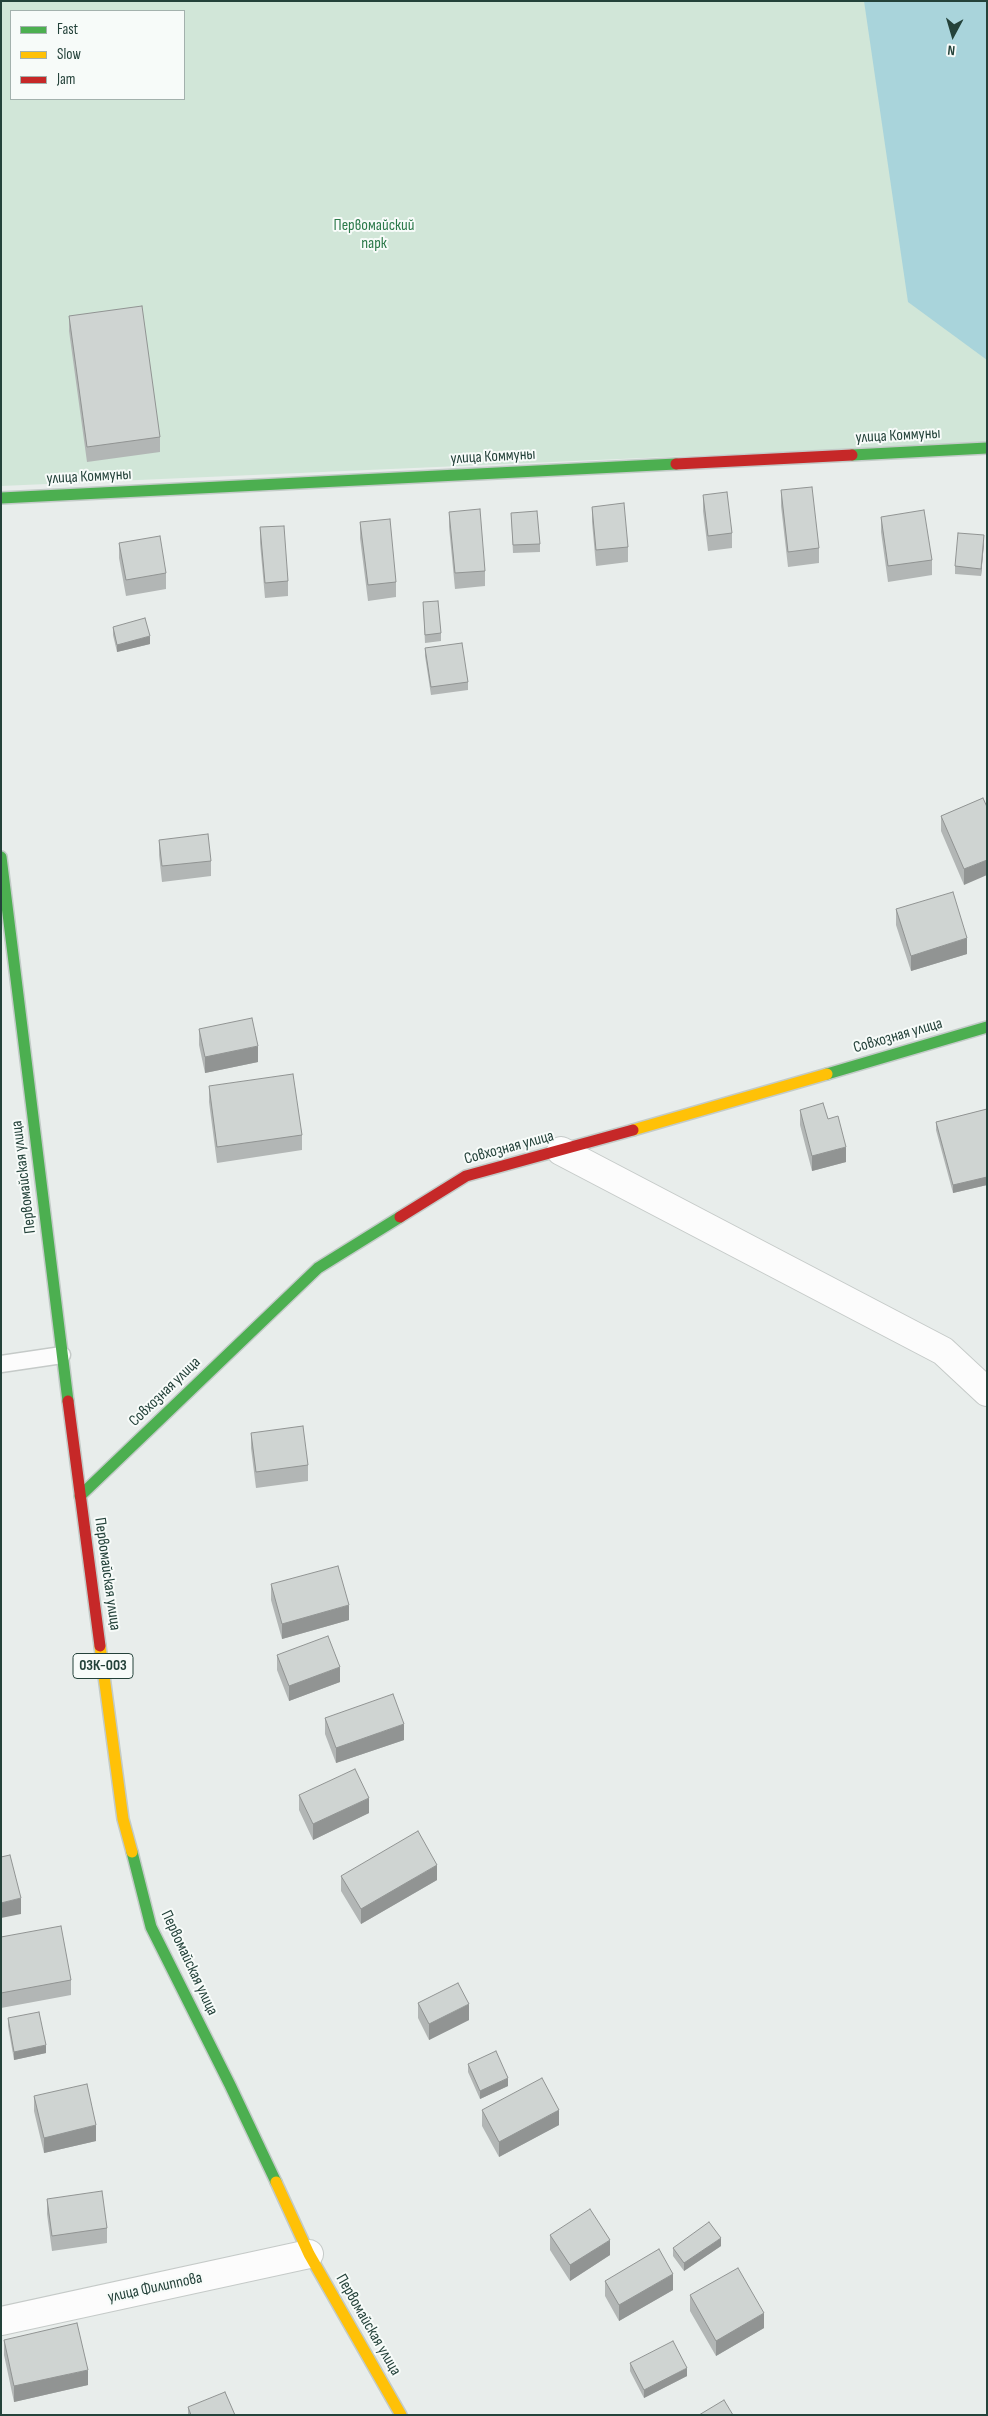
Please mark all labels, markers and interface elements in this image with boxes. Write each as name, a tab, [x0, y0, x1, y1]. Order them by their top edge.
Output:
legend	[10, 10, 185, 100]
north arrow	[928, 10, 978, 60]
text: Fast	[57, 20, 78, 39]
text: N	[947, 42, 956, 59]
text: Slow	[57, 45, 81, 64]
text: Jam	[57, 70, 75, 89]
park label: Первомайский парк	[334, 216, 414, 254]
street label: улица Коммуны	[855, 424, 941, 448]
street label: улица Коммуны	[450, 445, 536, 469]
street label: улица Коммуны	[46, 465, 132, 489]
street label: Совхозная улица	[851, 1014, 945, 1058]
street label: Первомайская улица	[8, 1119, 40, 1235]
street label: Совхозная улица	[462, 1127, 556, 1169]
street label: Совхозная улица	[125, 1353, 205, 1431]
street label: Первомайская улица	[90, 1516, 124, 1632]
road number: 03К-003	[73, 1654, 133, 1678]
street label: Первомайская улица	[156, 1907, 222, 2019]
street label: улица Филиппова	[106, 2269, 204, 2307]
street label: Первомайская улица	[331, 2271, 405, 2379]

